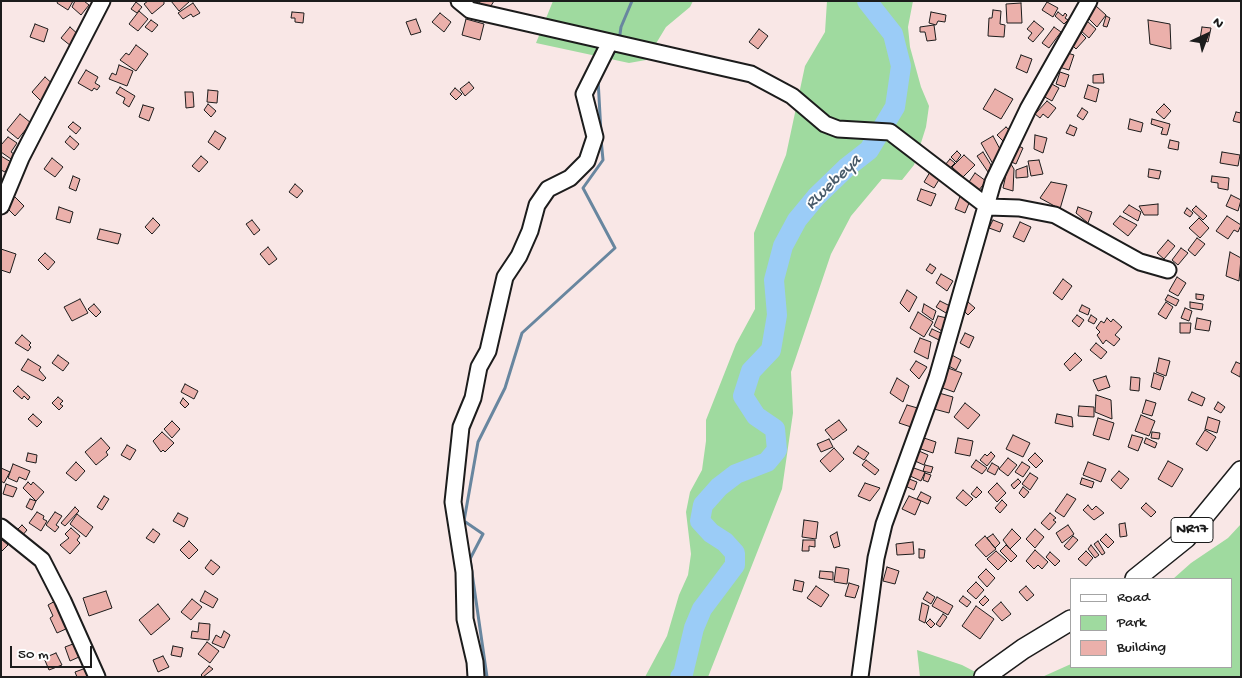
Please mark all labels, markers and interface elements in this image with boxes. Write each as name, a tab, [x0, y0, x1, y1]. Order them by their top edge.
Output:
north arrow	[1182, 10, 1232, 60]
text: N	[1208, 14, 1227, 33]
water label: Rwebeya	[801, 151, 867, 215]
road number: NR17	[1171, 518, 1213, 542]
legend	[1070, 578, 1232, 668]
text: Road	[1117, 589, 1150, 607]
text: Park	[1117, 614, 1146, 632]
scale bar	[12, 636, 95, 668]
text: Building	[1117, 639, 1166, 657]
text: 50 m	[18, 646, 49, 664]

